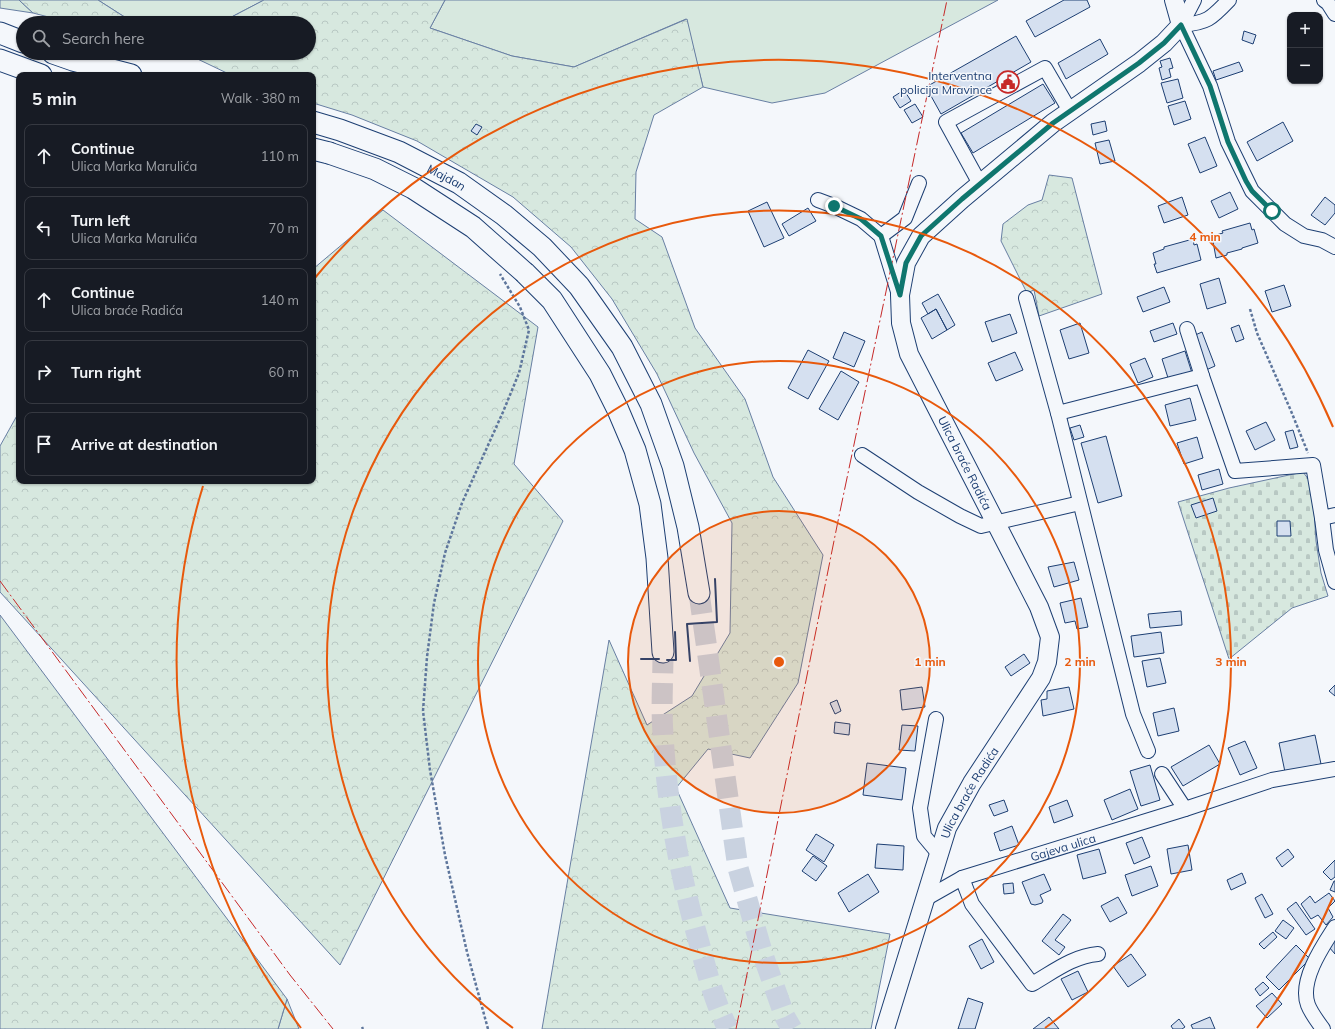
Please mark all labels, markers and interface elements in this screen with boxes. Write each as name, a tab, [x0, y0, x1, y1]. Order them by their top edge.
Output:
map controls	[1287, 12, 1323, 84]
button: +	[1287, 12, 1323, 48]
search box	[16, 16, 316, 60]
icon: search	[30, 27, 52, 49]
text: Search here	[62, 29, 144, 48]
button: −	[1287, 48, 1323, 84]
place label: Interventna policija Mravince	[900, 68, 992, 97]
public building icon: Interventna policija Mravince	[995, 69, 1021, 95]
text: 5 min	[32, 88, 77, 109]
text: Walk · 380 m	[221, 90, 300, 106]
text: Continue	[71, 139, 134, 158]
icon: ahead	[33, 145, 55, 167]
text: 110 m	[261, 148, 299, 164]
text: Ulica Marka Marulića	[71, 158, 197, 174]
street label: Majdan	[425, 160, 469, 193]
route end	[825, 197, 843, 215]
route start	[1263, 202, 1281, 220]
text: Turn left	[71, 211, 130, 230]
icon: left	[33, 217, 55, 239]
text: 70 m	[269, 220, 299, 236]
text: 4 min	[1189, 229, 1221, 244]
text: Ulica Marka Marulića	[71, 230, 197, 246]
text: Continue	[71, 283, 134, 302]
icon: ahead	[33, 289, 55, 311]
text: 140 m	[261, 292, 299, 308]
text: Ulica braće Radića	[71, 302, 183, 318]
icon: right	[33, 361, 55, 383]
text: Turn right	[71, 363, 141, 382]
text: 60 m	[269, 364, 299, 380]
street label: Ulica braće Radića	[935, 413, 995, 513]
icon: arrive	[33, 433, 55, 455]
text: Arrive at destination	[71, 435, 218, 454]
text: 1 min	[914, 654, 946, 669]
text: 2 min	[1064, 654, 1096, 669]
text: 3 min	[1215, 654, 1247, 669]
centre of rings	[772, 655, 786, 669]
street label: Ulica braće Radića	[937, 744, 1001, 840]
street label: Gajeva ulica	[1028, 830, 1097, 864]

